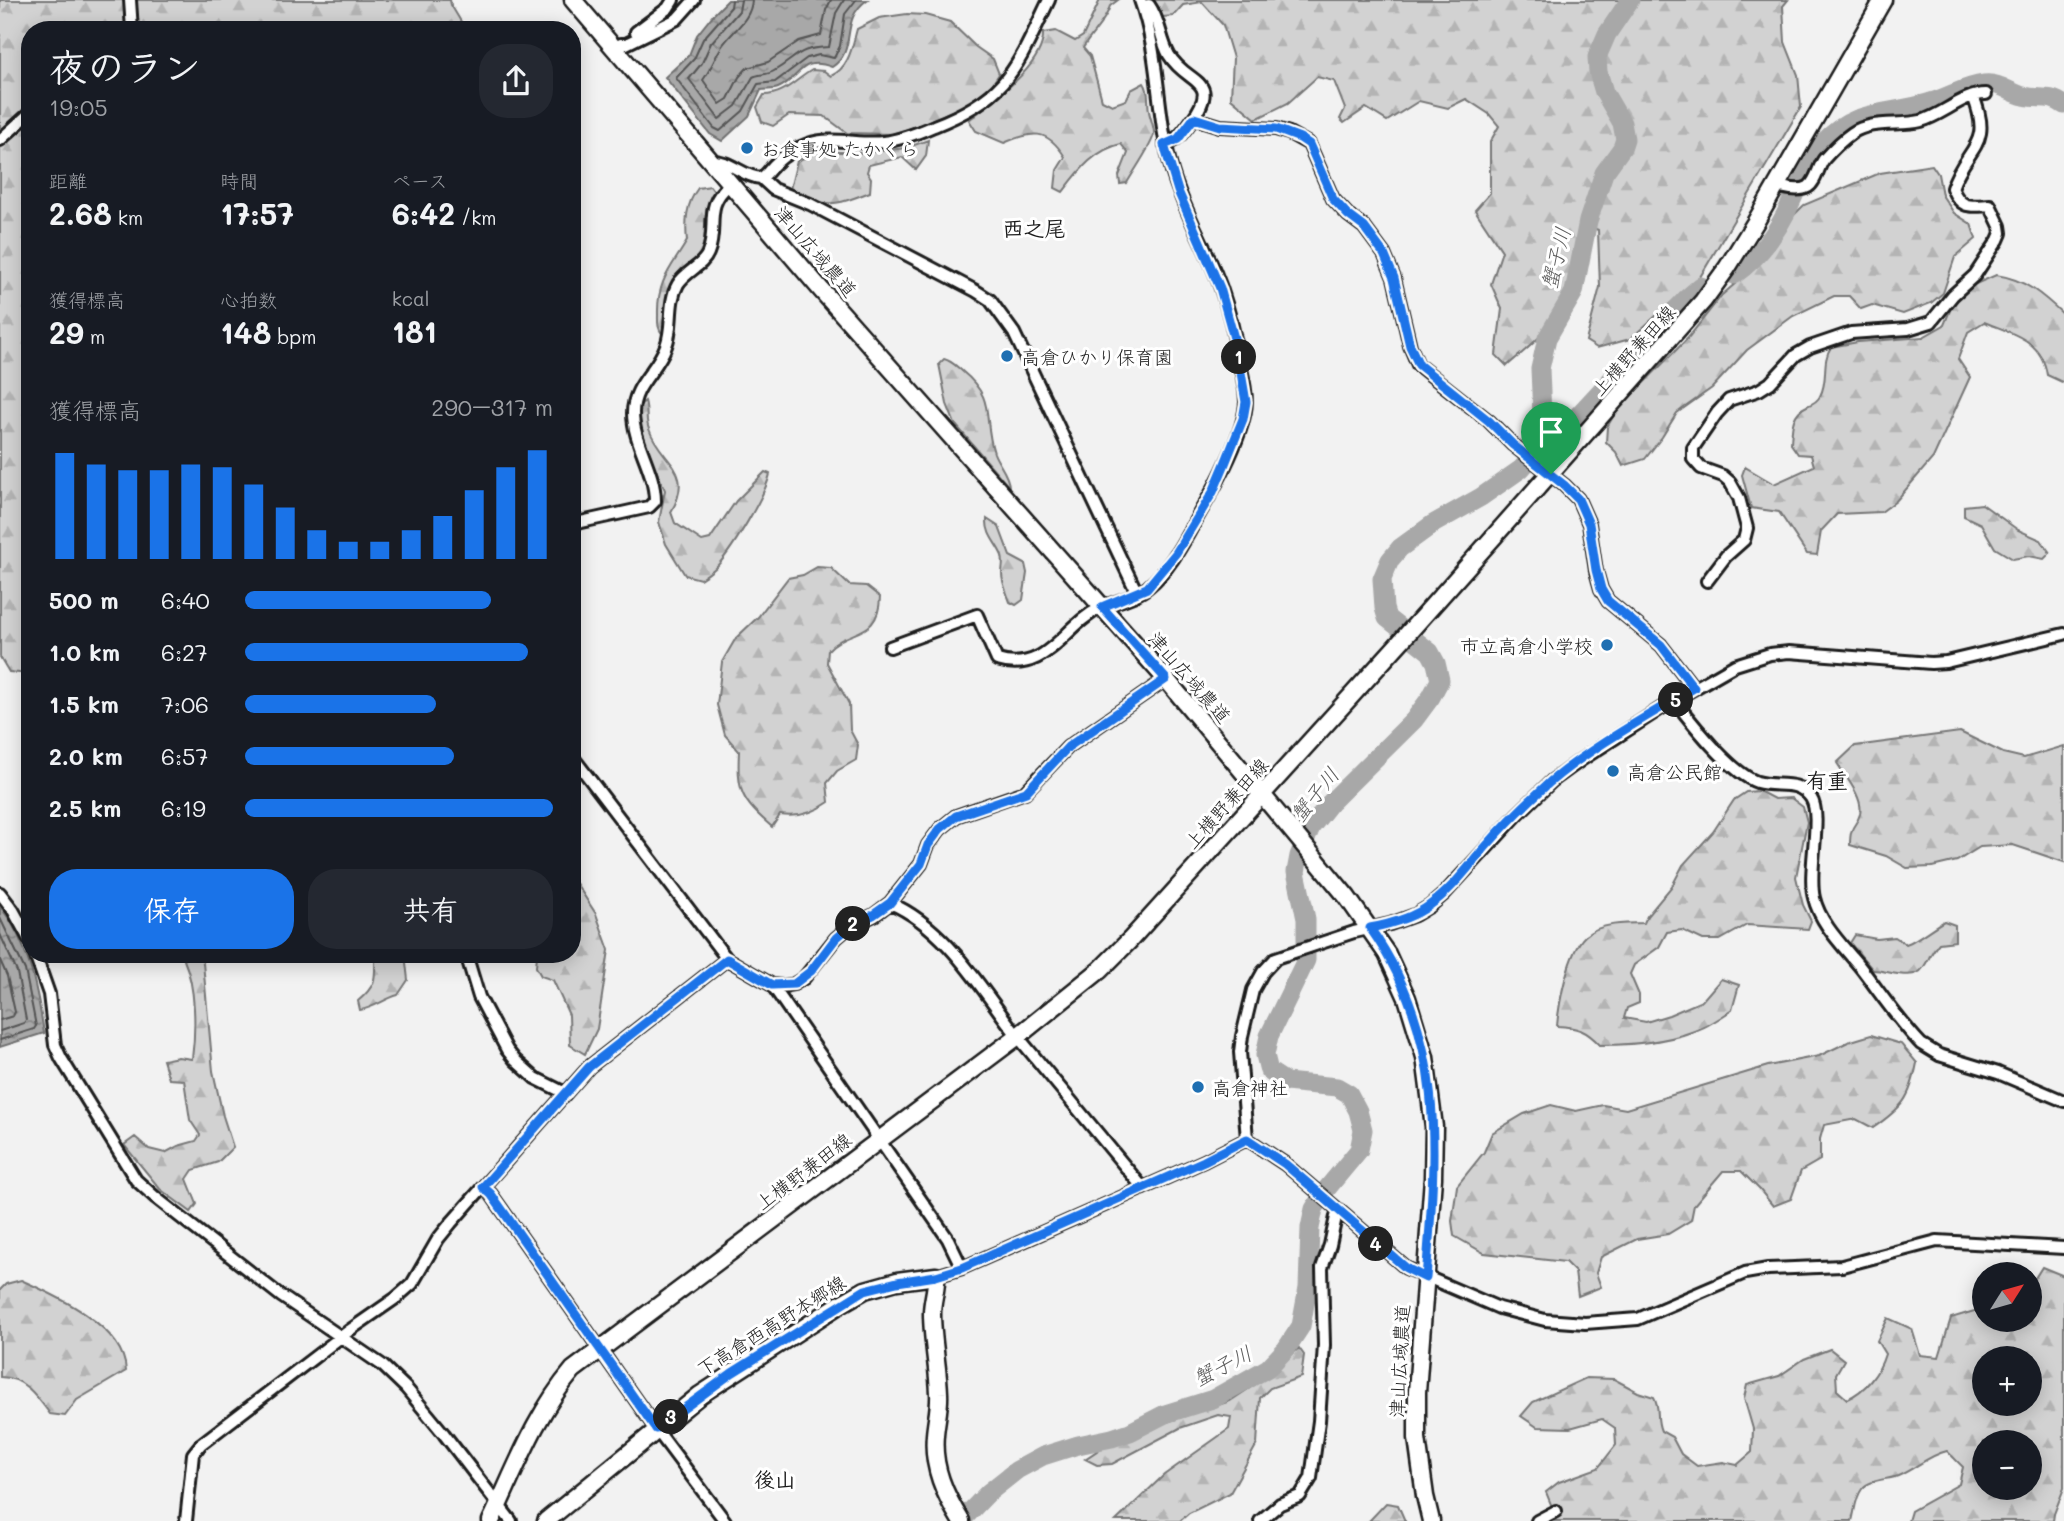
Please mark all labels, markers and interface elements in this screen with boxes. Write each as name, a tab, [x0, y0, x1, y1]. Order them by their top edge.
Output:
text: 夜のラン	[49, 41, 201, 91]
button: share	[479, 44, 553, 118]
text: 19:05	[49, 92, 108, 122]
place label: お食事処 たかくら	[761, 136, 919, 161]
marker: お食事処 たかくら	[739, 140, 755, 156]
text: 距離	[49, 168, 87, 193]
text: 時間	[220, 168, 258, 193]
text: ペース	[392, 168, 448, 193]
text: 2.68	[49, 193, 112, 233]
text: 17:57	[220, 193, 294, 233]
text: 6:42	[392, 193, 455, 233]
street label: 津山広域農道	[769, 200, 863, 302]
text: km	[112, 205, 143, 230]
text: /km	[455, 205, 496, 230]
district label: 西之尾	[1003, 214, 1066, 241]
water label: 蟹子川	[1534, 224, 1576, 292]
text: kcal	[392, 286, 430, 311]
text: 獲得標高	[49, 287, 125, 312]
text: 心拍数	[220, 287, 277, 312]
street label: 上横野兼田線	[1586, 299, 1680, 401]
text: 181	[392, 311, 437, 351]
text: 29	[49, 312, 84, 352]
text: 148	[220, 312, 271, 352]
text: m	[84, 324, 105, 349]
text: bpm	[271, 324, 316, 349]
pin: 1	[1222, 340, 1256, 374]
place label: 高倉ひかり保育園	[1021, 344, 1173, 369]
text: 1	[1234, 344, 1243, 369]
marker: 高倉ひかり保育園	[999, 348, 1015, 364]
text: 290–317 m	[431, 392, 553, 422]
text: 獲得標高	[49, 395, 141, 425]
pin	[1521, 402, 1581, 474]
icon: arrive	[1532, 413, 1570, 451]
text: 500 m	[49, 585, 119, 615]
text: 6:40	[161, 585, 210, 615]
street label: 津山広域農道	[1143, 626, 1237, 728]
place label: 市立高倉小学校	[1460, 633, 1593, 658]
text: 1.0 km	[49, 637, 120, 667]
text: 6:27	[161, 637, 208, 667]
marker: 市立高倉小学校	[1599, 637, 1615, 653]
pin: 5	[1658, 682, 1694, 718]
text: 5	[1670, 687, 1681, 712]
text: 1.5 km	[49, 689, 119, 719]
text: 7:06	[161, 689, 209, 719]
text: 2.0 km	[49, 741, 123, 771]
text: 6:57	[161, 741, 208, 771]
street label: 上横野兼田線	[1179, 752, 1273, 854]
place label: 高倉公民館	[1627, 759, 1722, 784]
water label: 蟹子川	[1284, 761, 1344, 827]
marker: 高倉公民館	[1605, 763, 1621, 779]
district label: 有重	[1806, 766, 1848, 793]
text: 2.5 km	[49, 793, 121, 823]
text: 6:19	[161, 793, 206, 823]
button: 保存	[49, 869, 294, 949]
button: 共有	[308, 869, 553, 949]
pin: 2	[836, 906, 870, 942]
text: 2	[847, 911, 858, 936]
place label: 高倉神社	[1212, 1075, 1288, 1100]
marker: 高倉神社	[1190, 1079, 1206, 1095]
street label: 上横野兼田線	[750, 1127, 856, 1215]
pin: 4	[1358, 1226, 1394, 1262]
text: 4	[1369, 1231, 1382, 1256]
north arrow	[1972, 1262, 2042, 1332]
map controls	[1972, 1262, 2042, 1500]
street label: 下高倉西高野本郷線	[692, 1269, 850, 1381]
street label: 津山広域農道	[1384, 1303, 1414, 1419]
water label: 蟹子川	[1188, 1339, 1256, 1391]
button: +	[1972, 1346, 2042, 1416]
pin: 3	[654, 1400, 688, 1434]
text: 3	[665, 1404, 676, 1429]
button: −	[1972, 1430, 2042, 1500]
district label: 後山	[754, 1465, 796, 1492]

